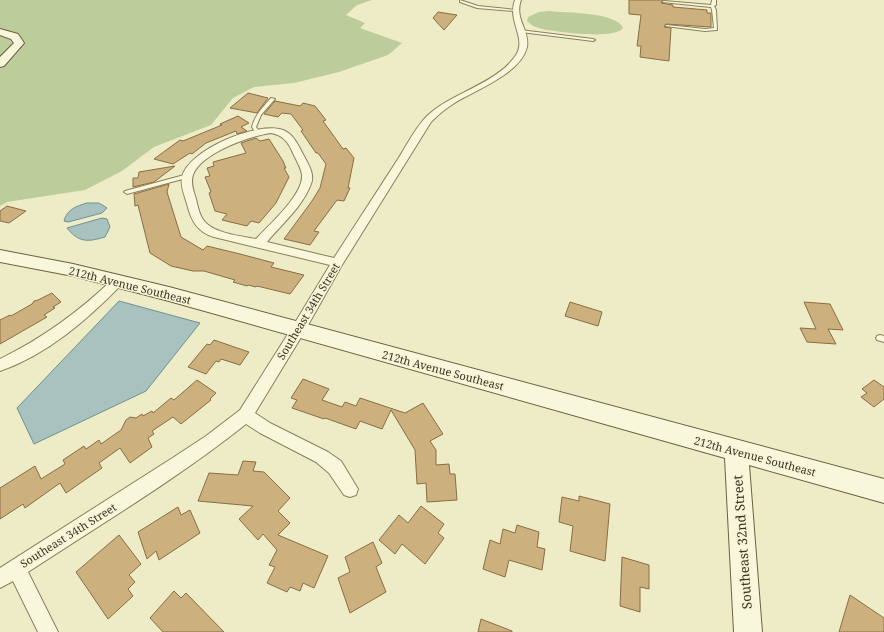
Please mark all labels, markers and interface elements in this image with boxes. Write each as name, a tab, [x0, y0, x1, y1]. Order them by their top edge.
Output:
street label: Southeast 34th Street	[273, 260, 343, 362]
street label: 212th Avenue Southeast	[67, 263, 193, 307]
street label: 212th Avenue Southeast	[380, 347, 506, 394]
street label: 212th Avenue Southeast	[692, 433, 818, 480]
street label: Southeast 32nd Street	[728, 474, 756, 610]
street label: Southeast 34th Street	[17, 499, 119, 571]

